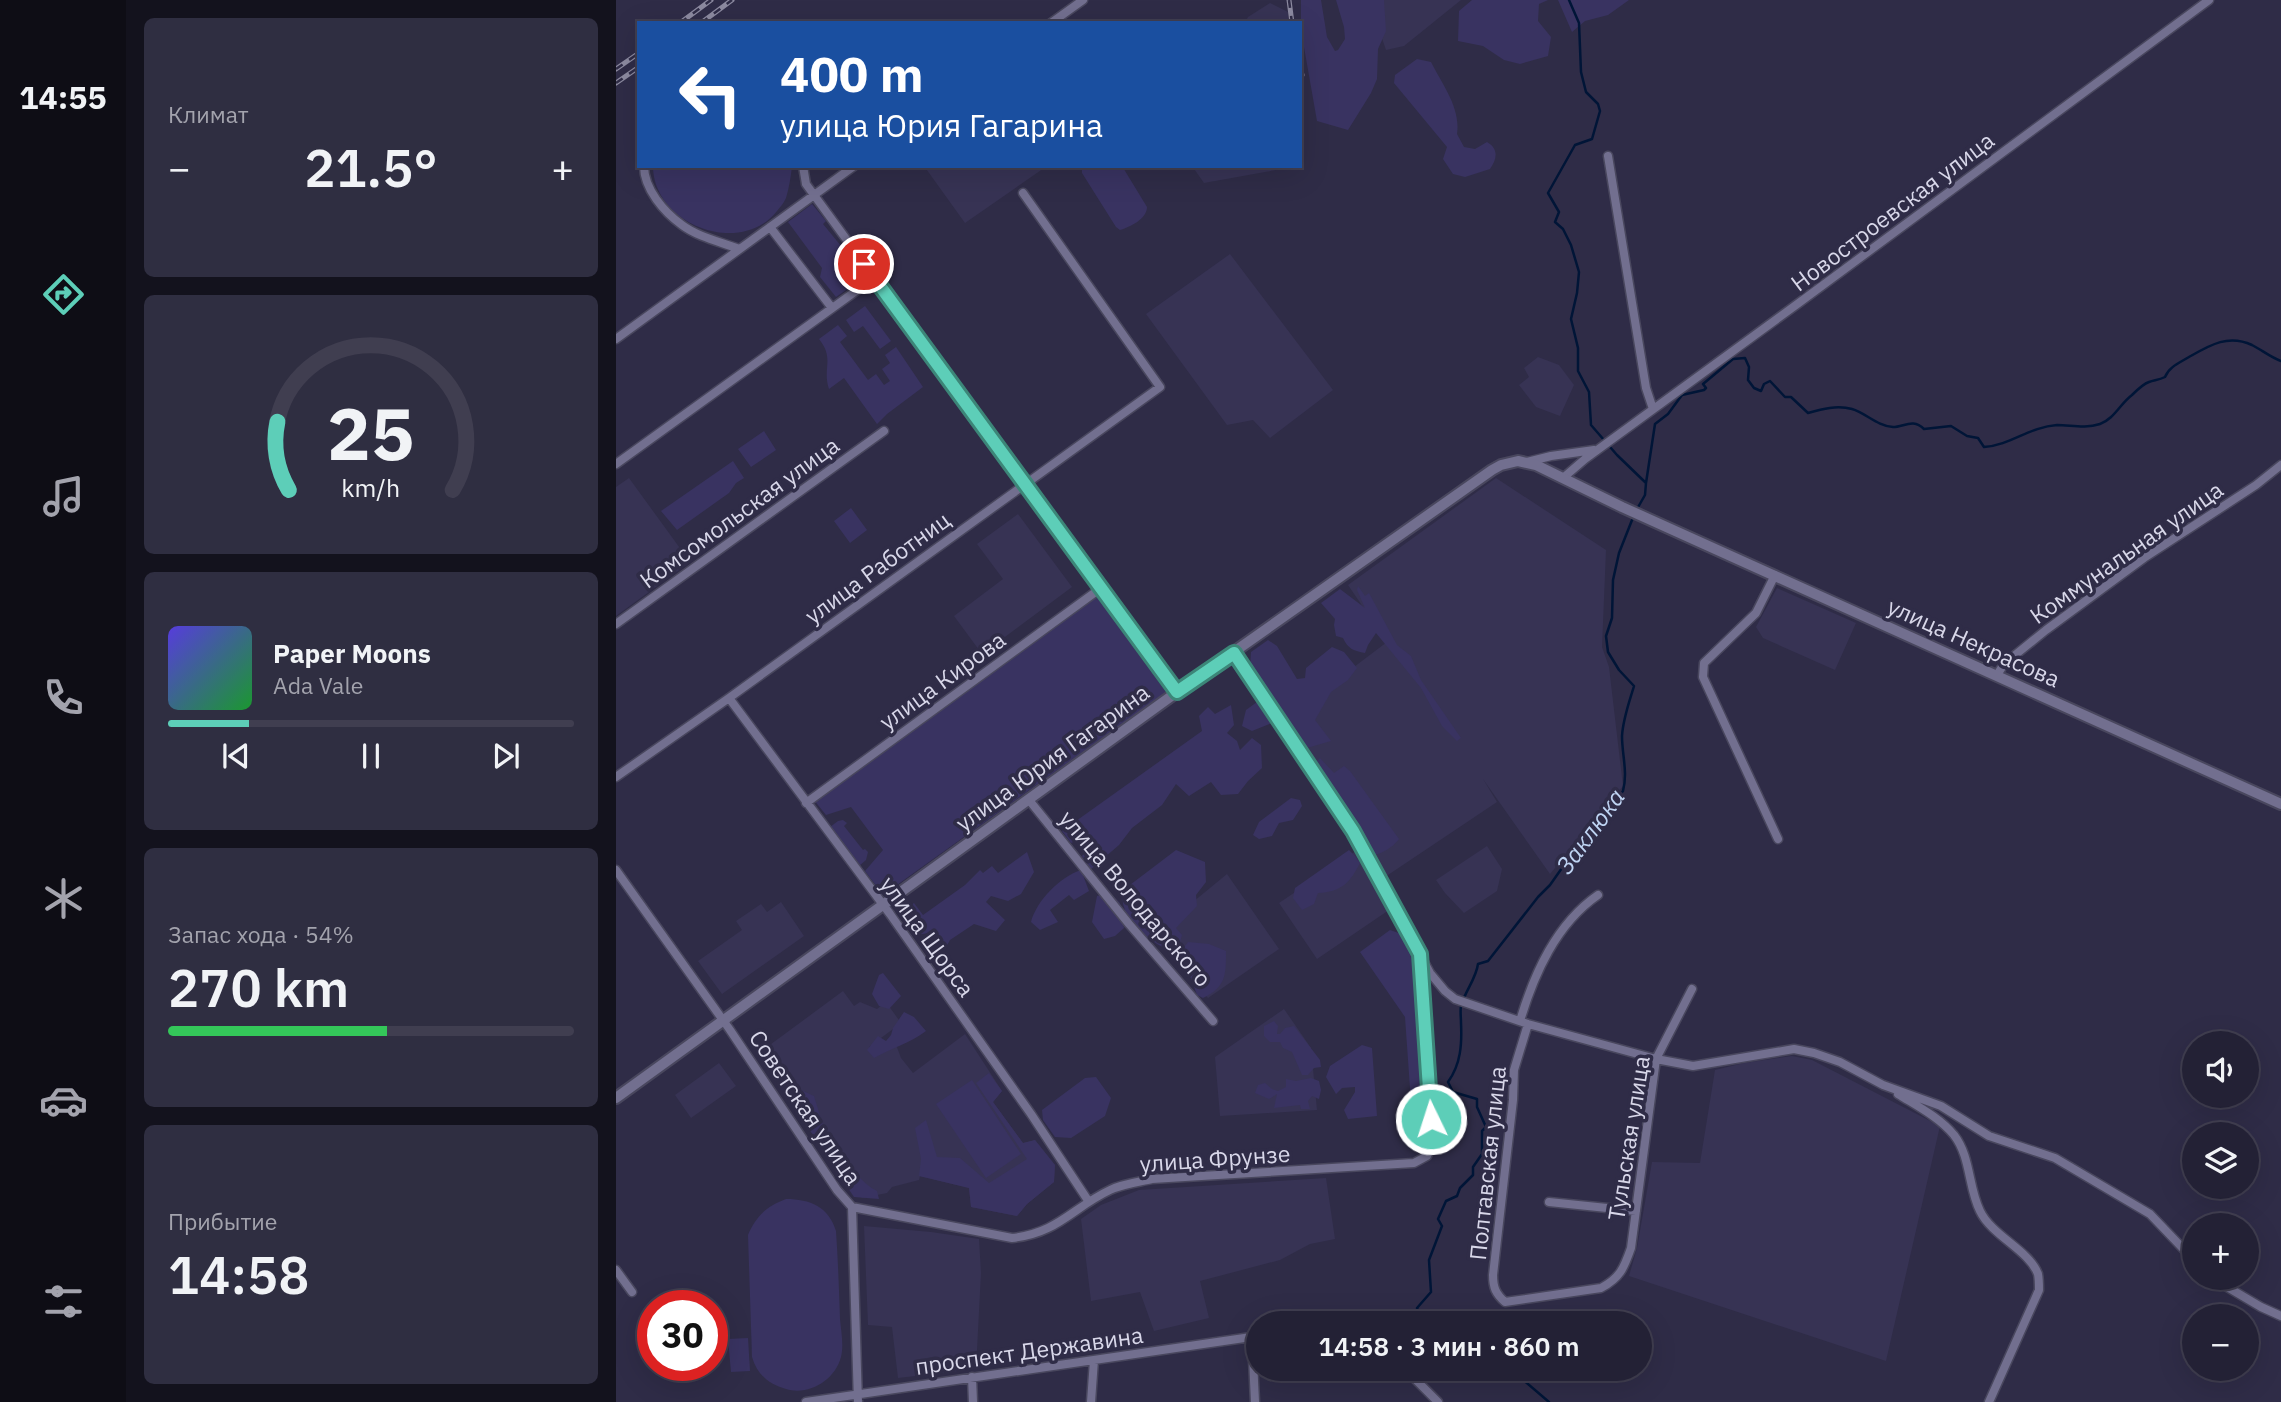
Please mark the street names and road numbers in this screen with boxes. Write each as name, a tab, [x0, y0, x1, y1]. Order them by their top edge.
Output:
street label: Новостроевская улица	[1784, 125, 2000, 297]
street label: Комсомольская улица	[633, 430, 845, 594]
street label: Коммунальная улица	[2023, 474, 2229, 630]
street label: улица Работниц	[798, 504, 956, 630]
street label: улица Некрасова	[1883, 591, 2065, 693]
street label: улица Кирова	[873, 624, 1011, 736]
street label: улица Юрия Гагарина	[949, 677, 1155, 837]
street label: улица Володарского	[1053, 804, 1219, 992]
street label: улица Щорса	[874, 870, 982, 1002]
street label: Советская улица	[743, 1024, 869, 1190]
street label: Тульская улица	[1600, 1054, 1656, 1222]
street label: Полтавская улица	[1462, 1064, 1512, 1262]
street label: улица Фрунзе	[1139, 1138, 1291, 1178]
street label: проспект Державина	[913, 1319, 1145, 1381]

